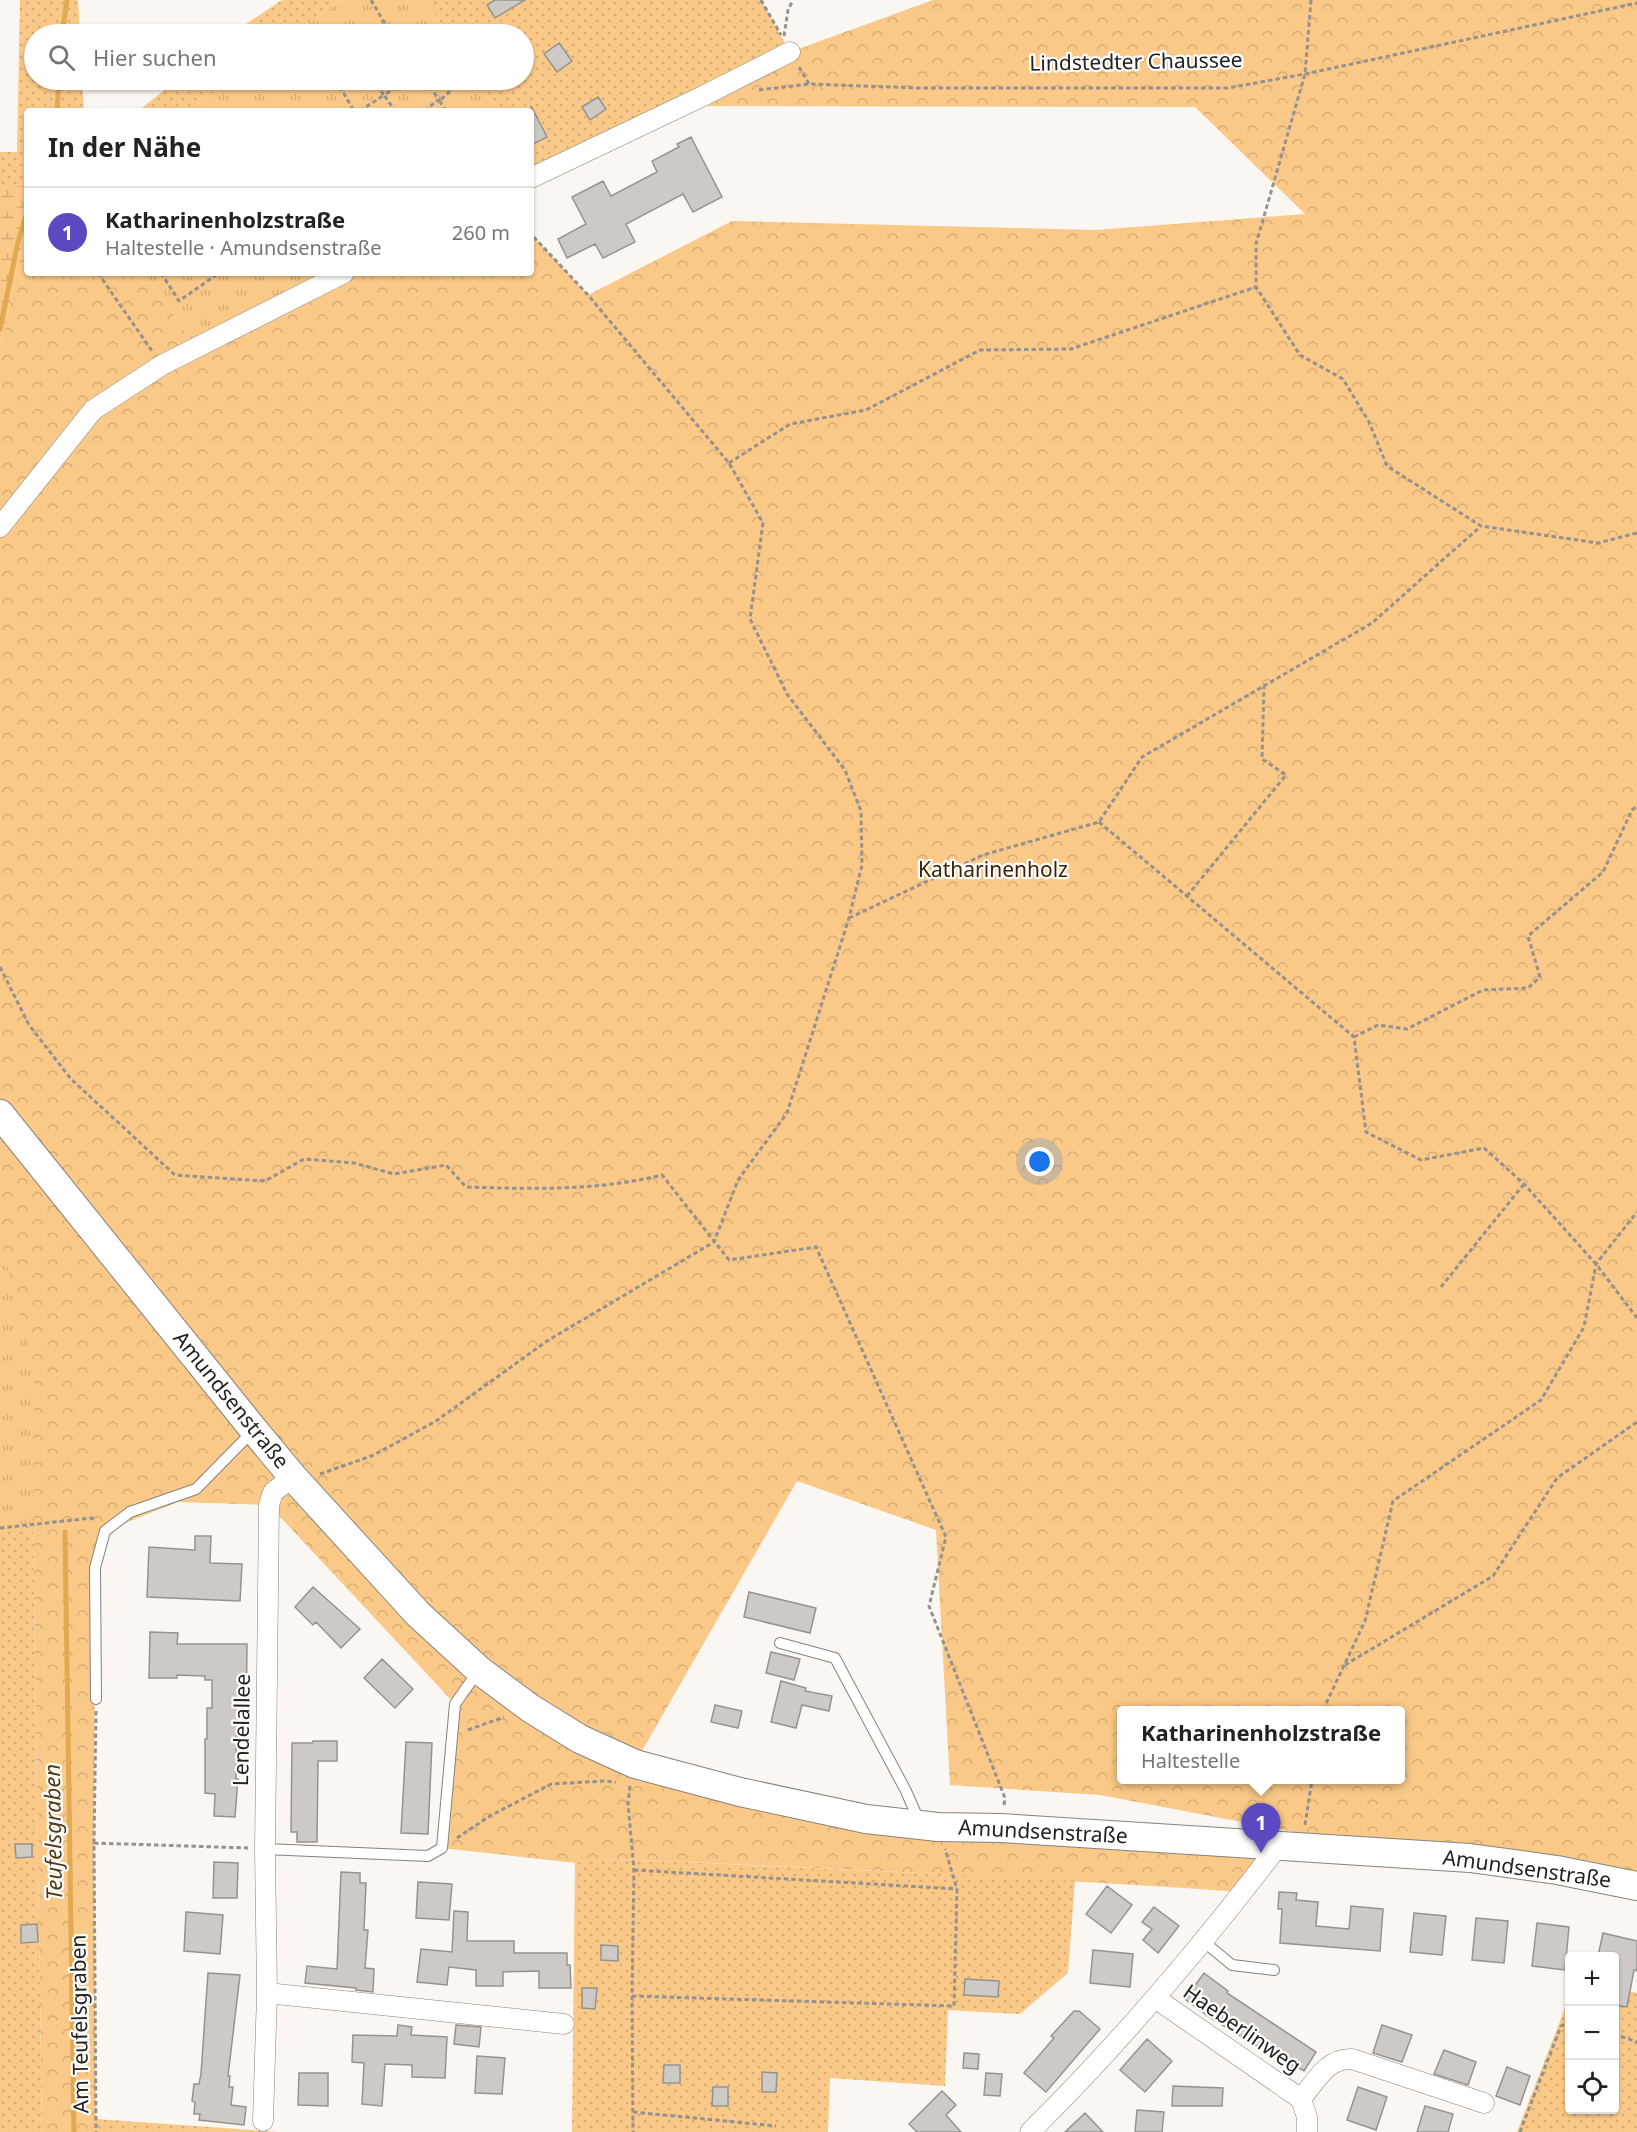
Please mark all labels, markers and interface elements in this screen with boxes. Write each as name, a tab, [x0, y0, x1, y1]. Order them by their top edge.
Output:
search box	[24, 24, 534, 90]
icon: search	[45, 41, 78, 74]
text: Hier suchen	[93, 42, 217, 72]
street label: Lindstedter Chaussee	[1029, 45, 1243, 77]
text: In der Nähe	[48, 129, 201, 165]
text: Katharinenholzstraße	[105, 204, 345, 234]
text: 1	[62, 219, 73, 246]
text: 260 m	[452, 219, 510, 246]
text: Haltestelle · Amundsenstraße	[105, 234, 382, 261]
park label: Katharinenholz	[918, 855, 1068, 883]
your location	[1025, 1147, 1054, 1176]
street label: Amundsenstraße	[168, 1325, 296, 1474]
street label: Lendelallee	[226, 1674, 256, 1786]
popup	[1117, 1706, 1405, 1784]
text: Katharinenholzstraße	[1141, 1717, 1381, 1747]
text: Haltestelle	[1141, 1747, 1240, 1774]
water label: Teufelsgraben	[36, 1764, 68, 1900]
pin: 1	[1242, 1804, 1280, 1853]
street label: Amundsenstraße	[958, 1813, 1128, 1849]
street label: Amundsenstraße	[1441, 1842, 1613, 1894]
street label: Am Teufelsgraben	[63, 1934, 95, 2114]
map controls	[1565, 1952, 1619, 2114]
button: +	[1565, 1952, 1619, 2006]
street label: Haeberlinweg	[1178, 1977, 1307, 2079]
button: −	[1565, 2006, 1619, 2060]
button: locate	[1565, 2060, 1619, 2114]

